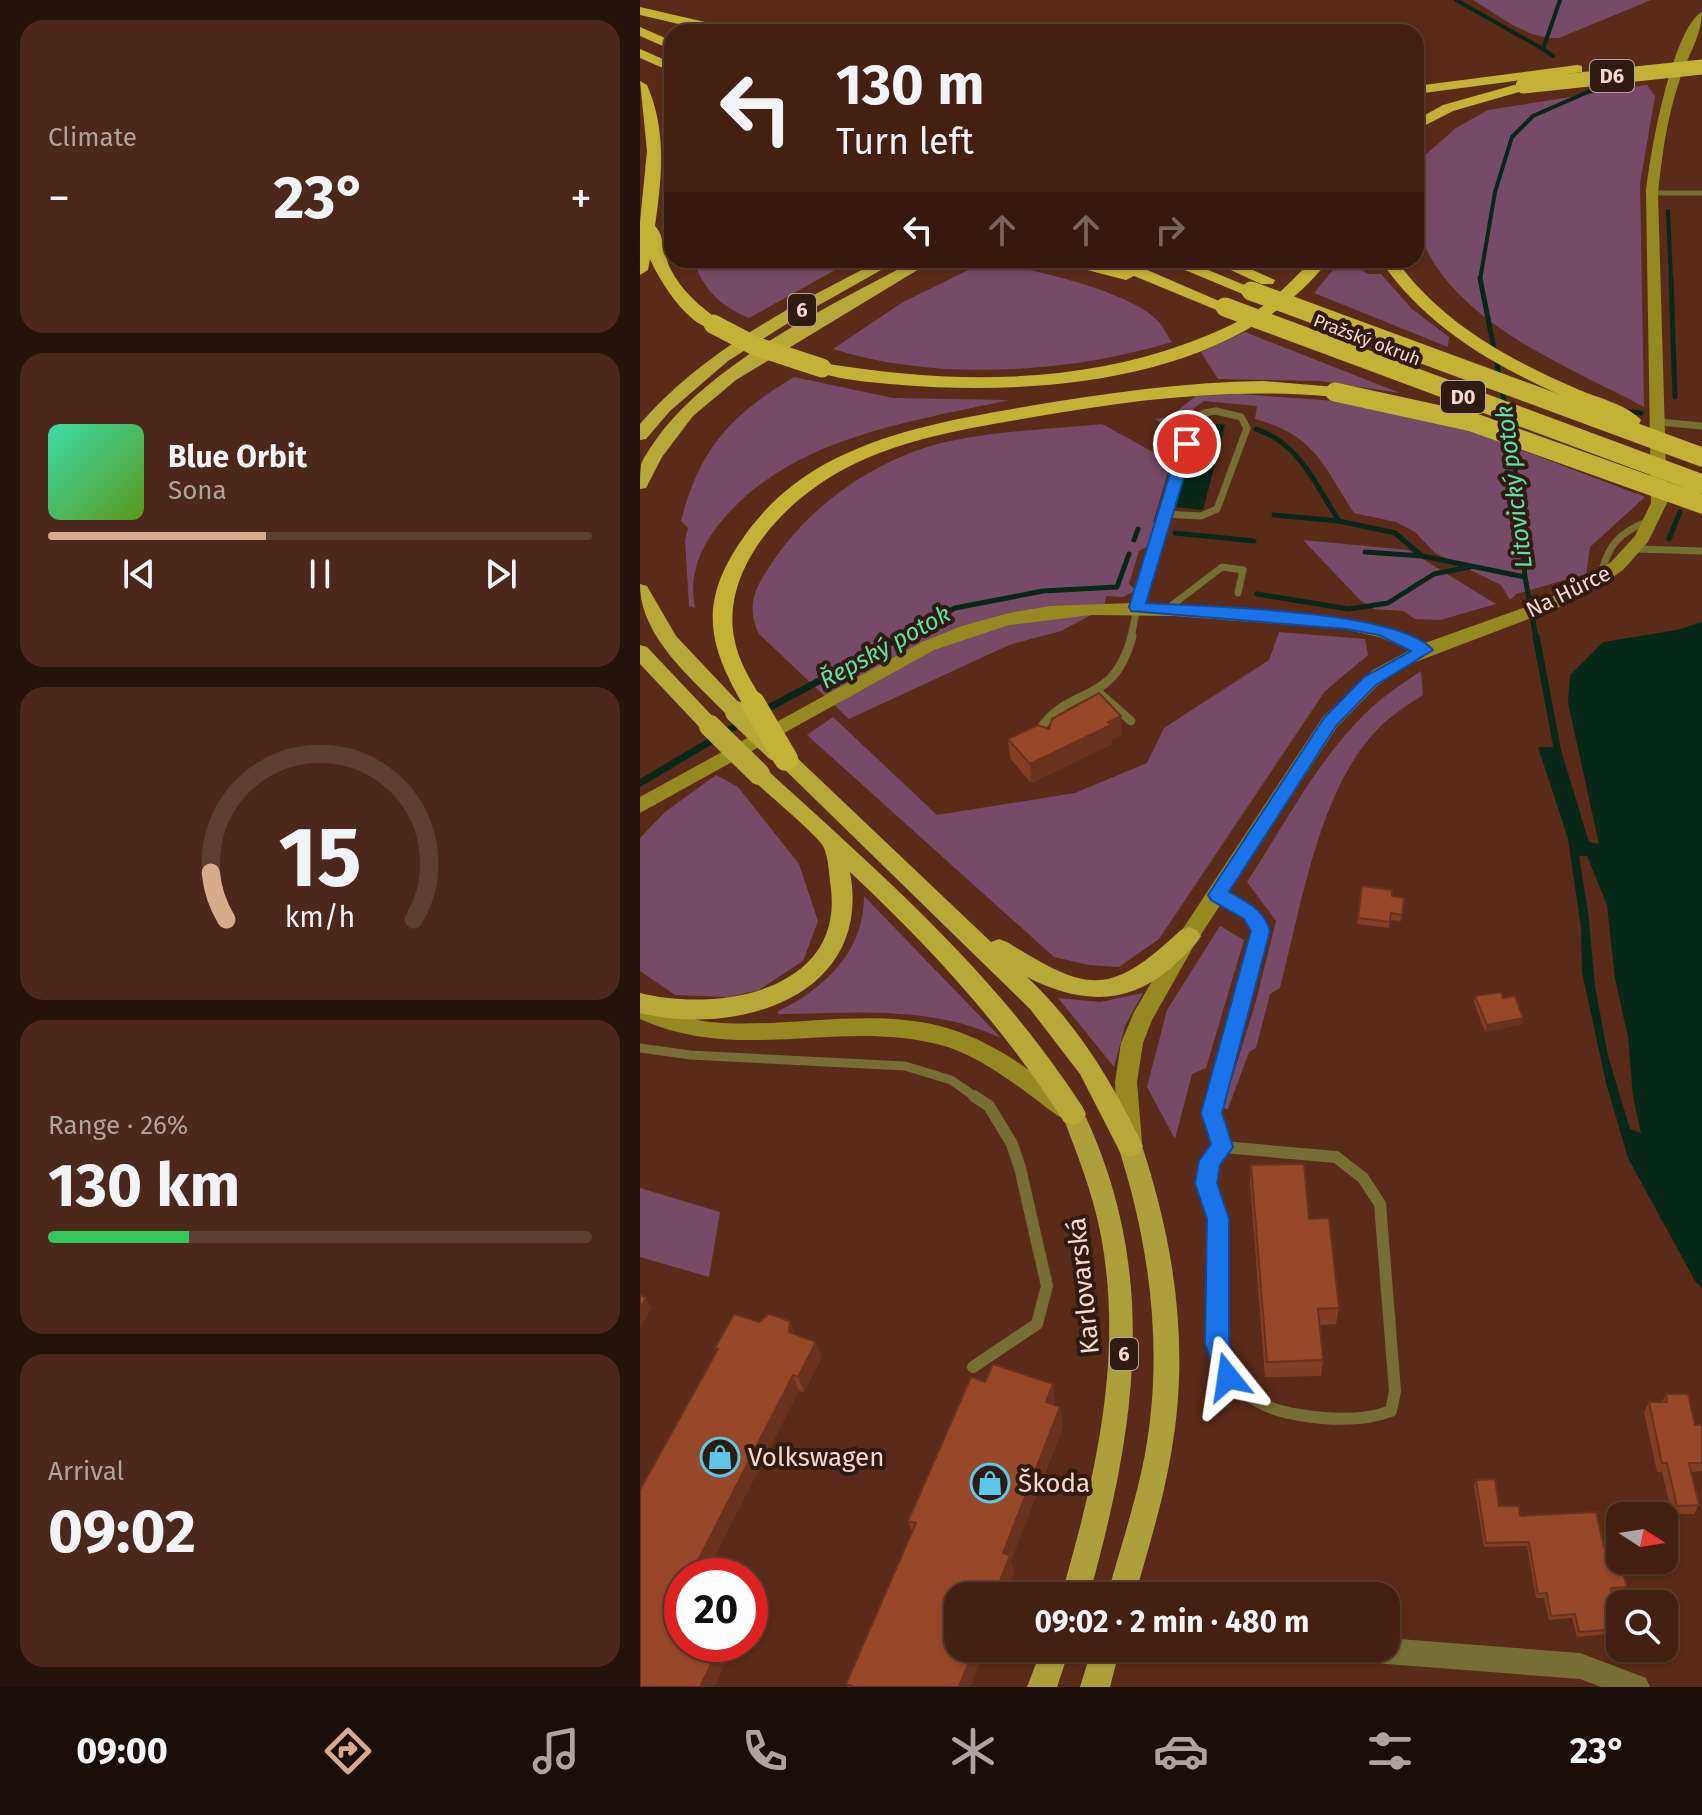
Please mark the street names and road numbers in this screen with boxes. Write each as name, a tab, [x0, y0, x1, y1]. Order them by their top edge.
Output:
road number: D6	[1590, 60, 1634, 92]
road number: 6	[788, 294, 816, 326]
street label: Pražský okruh	[1310, 309, 1424, 371]
road number: D0	[1441, 381, 1485, 413]
street label: Na Hůrce	[1522, 559, 1615, 623]
street label: Karlovarská	[1061, 1216, 1106, 1356]
road number: 6	[1110, 1338, 1138, 1370]

